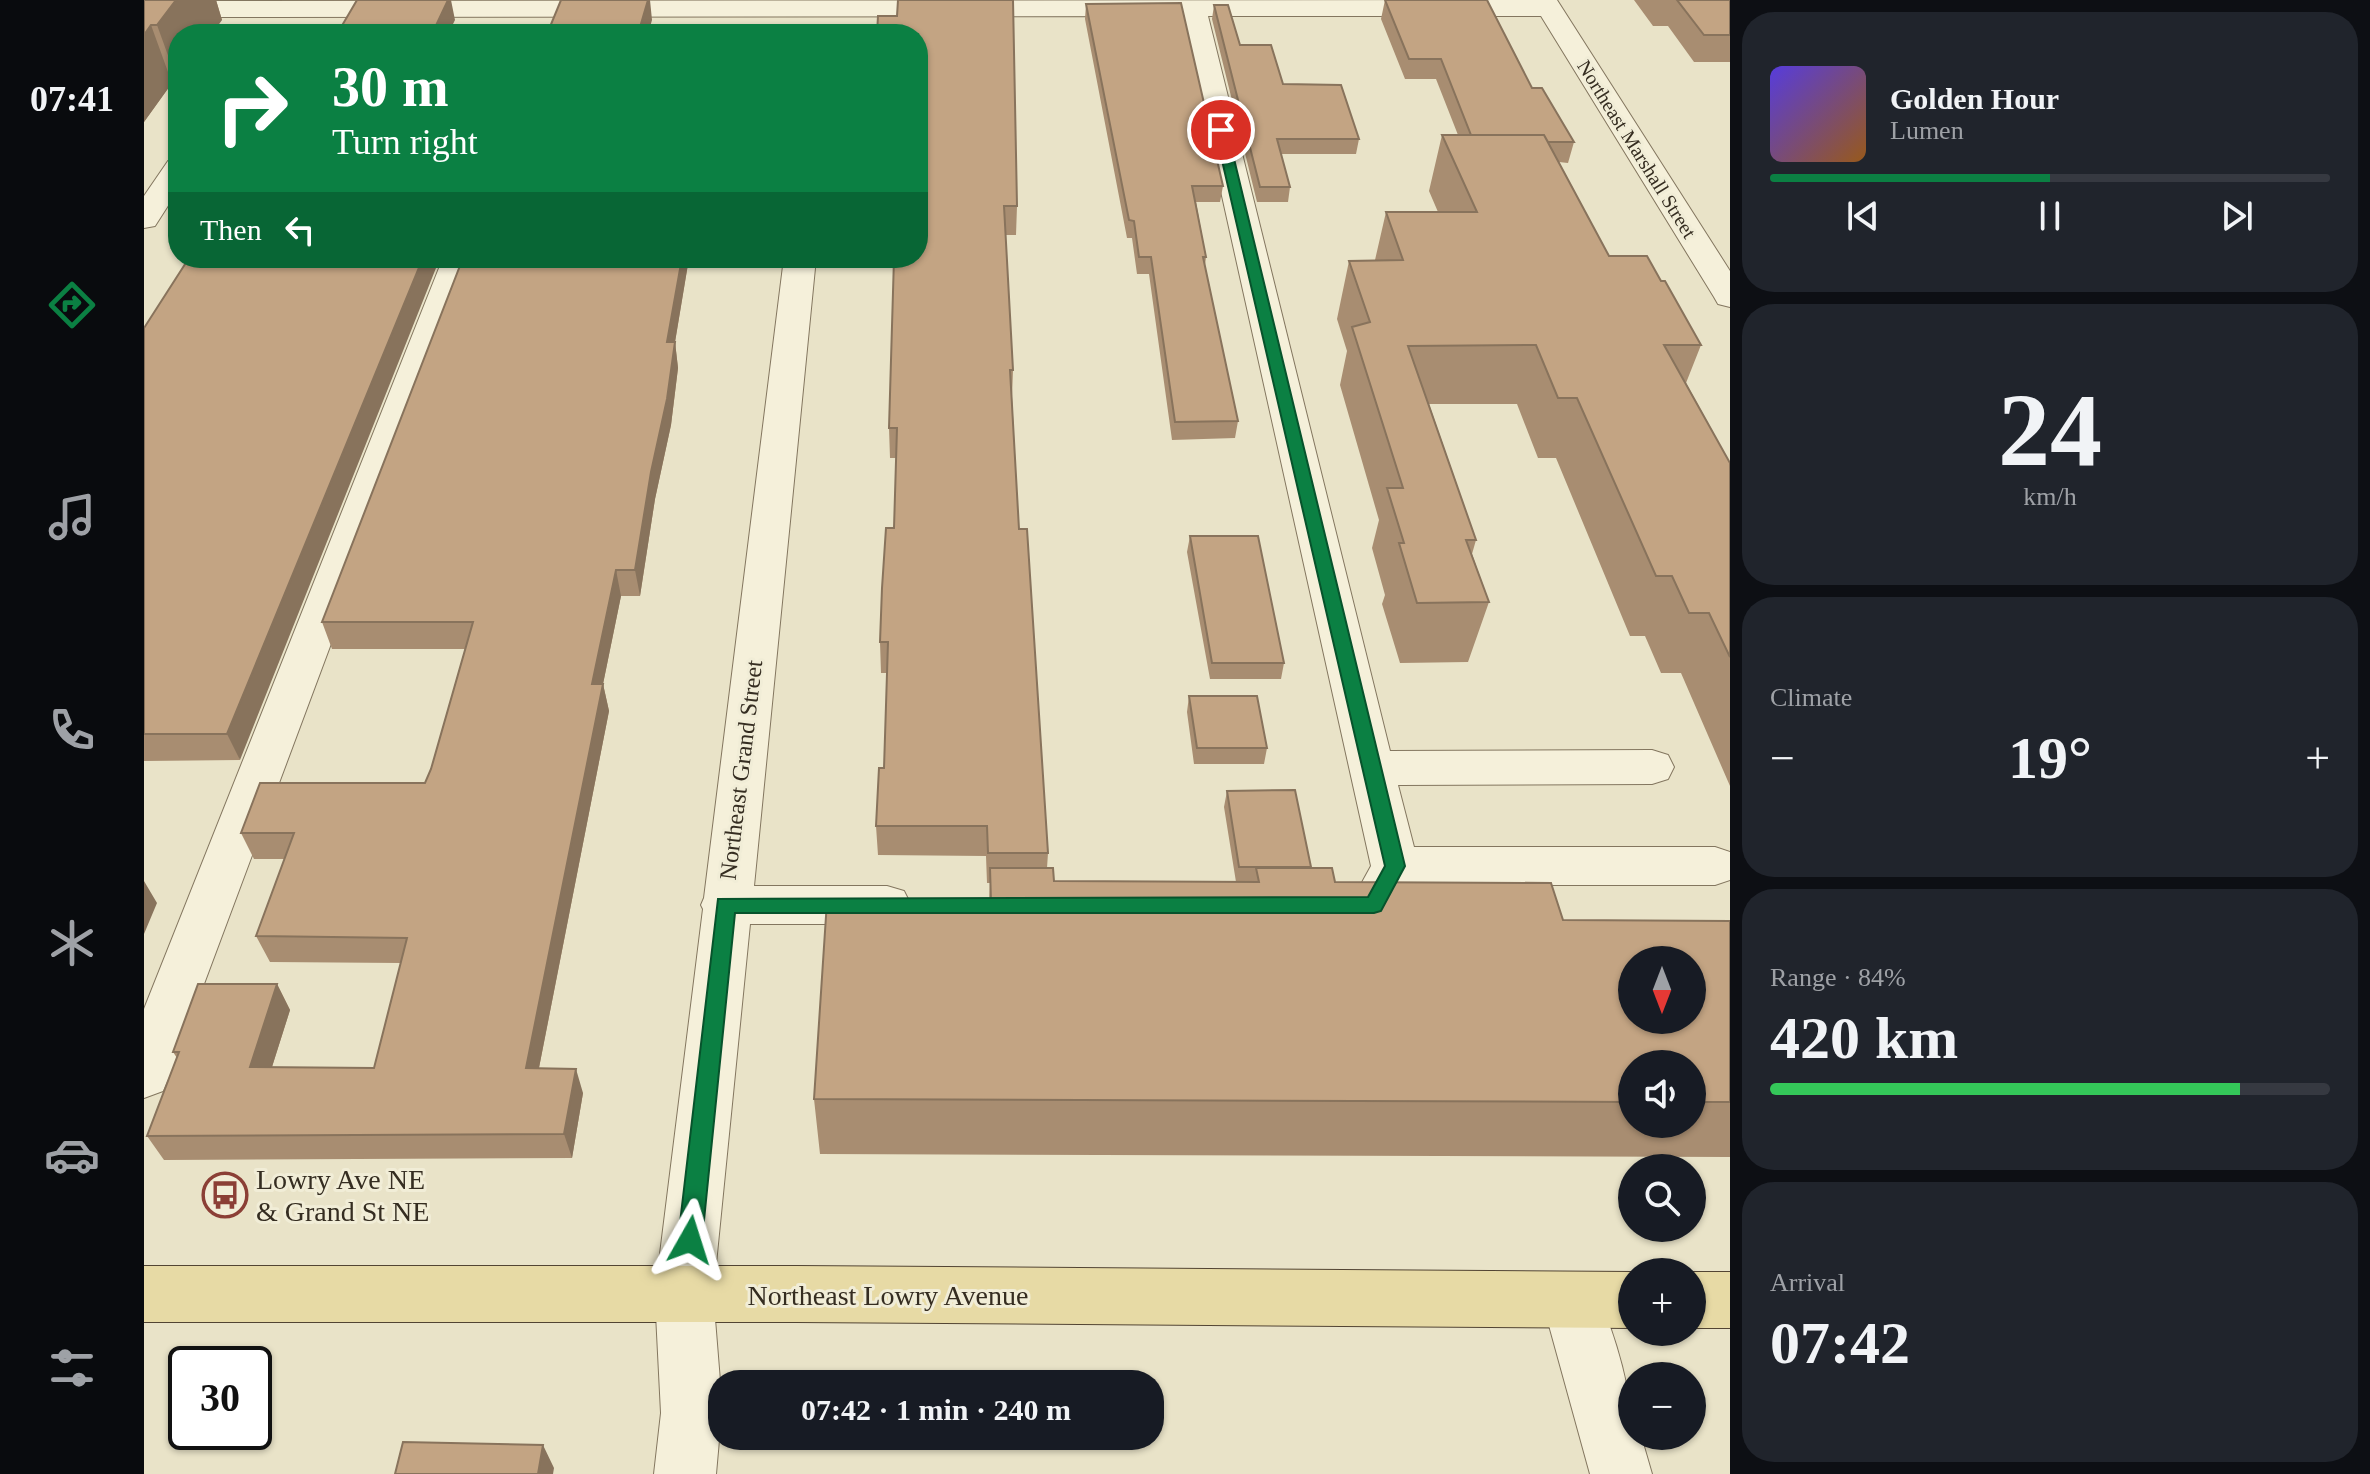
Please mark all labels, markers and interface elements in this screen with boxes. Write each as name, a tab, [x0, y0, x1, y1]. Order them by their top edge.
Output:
icon: right	[200, 56, 304, 160]
text: 30 m	[332, 56, 449, 118]
street label: Northeast Marshall Street	[1573, 56, 1701, 242]
text: 07:41	[30, 79, 114, 119]
text: Golden Hour	[1890, 82, 2059, 115]
pin	[1187, 96, 1255, 164]
icon: arrive	[1199, 108, 1243, 152]
text: Lumen	[1890, 116, 1964, 145]
text: Turn right	[332, 122, 478, 162]
icon: previous	[1841, 194, 1885, 238]
icon: pause	[2028, 194, 2072, 238]
icon: next	[2215, 194, 2259, 238]
icon: left	[278, 208, 322, 252]
text: Then	[200, 213, 262, 246]
icon: directions	[44, 277, 100, 333]
text: 24	[1998, 372, 2102, 487]
text: km/h	[2023, 482, 2077, 511]
icon: music	[44, 489, 100, 545]
street label: Northeast Grand Street	[715, 658, 767, 881]
text: Climate	[1770, 683, 1852, 712]
icon: phone	[44, 702, 100, 758]
text: 19°	[2008, 725, 2092, 791]
text: −	[1770, 734, 1795, 783]
text: +	[2305, 734, 2330, 783]
icon: climate	[44, 915, 100, 971]
north arrow	[1618, 946, 1706, 1034]
map controls	[1618, 946, 1706, 1450]
text: Range · 84%	[1770, 963, 1906, 992]
text: 420 km	[1770, 1005, 1958, 1071]
button: sound	[1618, 1050, 1706, 1138]
icon: car	[44, 1127, 100, 1183]
button: search	[1618, 1154, 1706, 1242]
place label: Lowry Ave NE & Grand St NE	[256, 1164, 429, 1227]
bus stop icon: Lowry Ave NE & Grand St NE	[201, 1171, 249, 1219]
position arrow	[648, 1198, 732, 1282]
button: +	[1618, 1258, 1706, 1346]
text: Arrival	[1770, 1268, 1845, 1297]
street label: Northeast Lowry Avenue	[748, 1280, 1028, 1311]
text: 07:42	[1770, 1310, 1910, 1376]
icon: filters	[44, 1340, 100, 1396]
speed limit sign: 30	[168, 1346, 272, 1450]
button: −	[1618, 1362, 1706, 1450]
text: 07:42 · 1 min · 240 m	[801, 1393, 1071, 1426]

